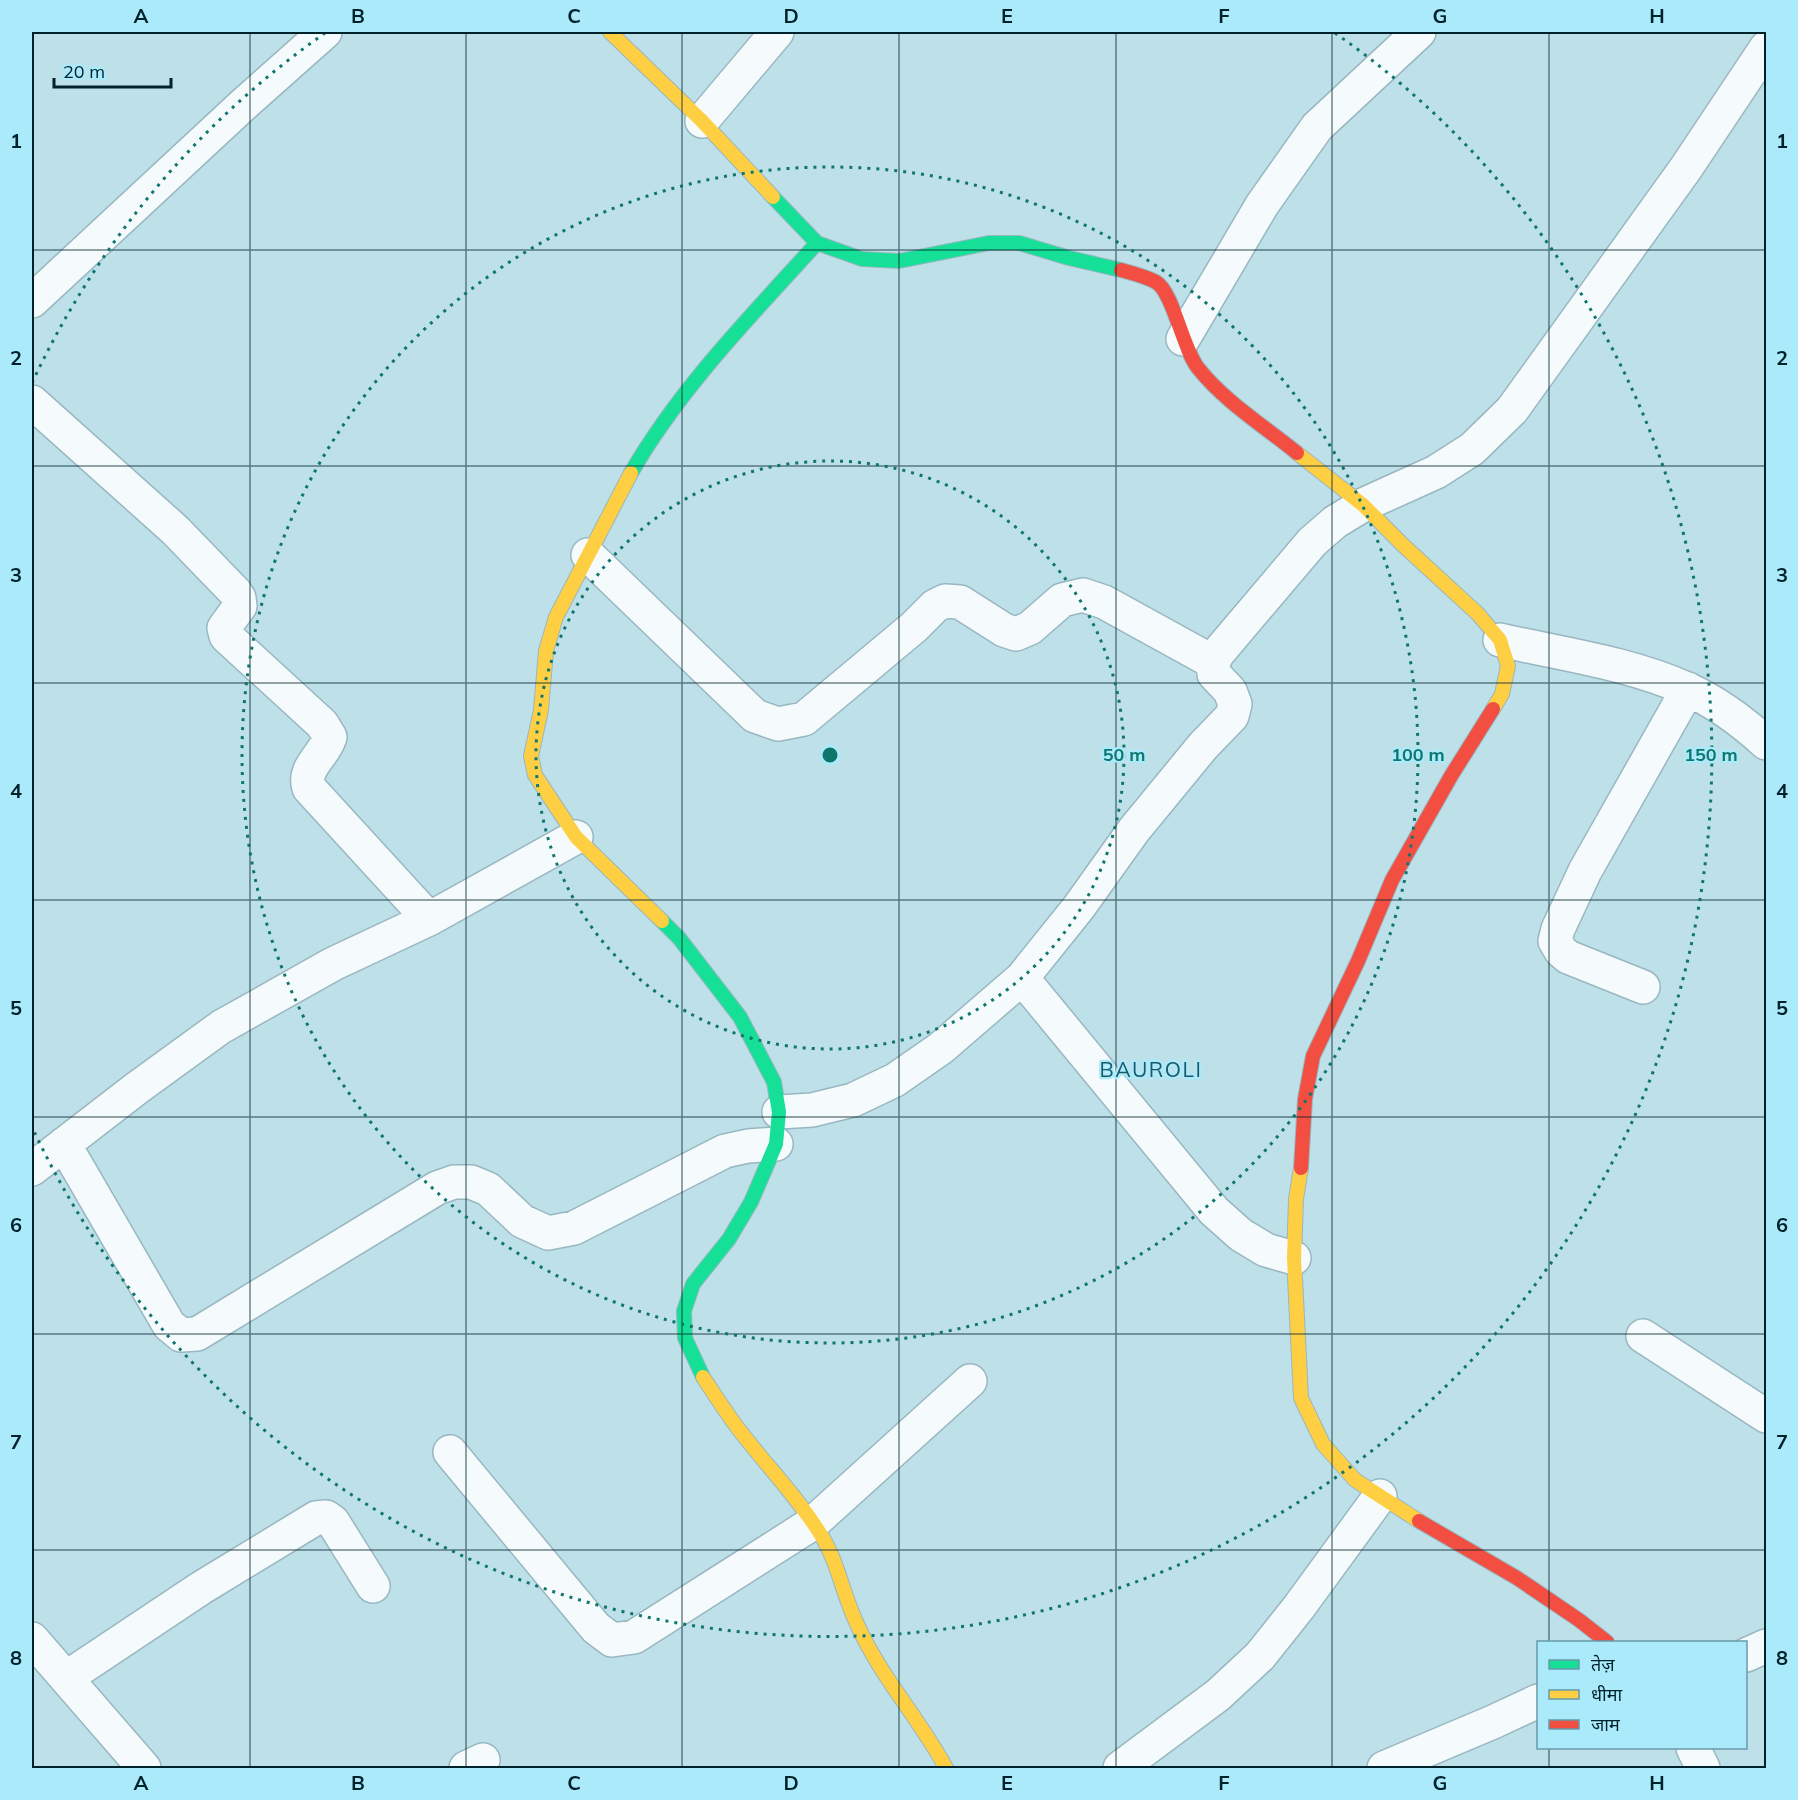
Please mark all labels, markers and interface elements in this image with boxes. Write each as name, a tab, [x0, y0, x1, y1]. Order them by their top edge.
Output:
text: A	[134, 3, 149, 28]
text: B	[351, 3, 365, 28]
text: C	[567, 3, 581, 28]
text: D	[783, 3, 799, 28]
text: E	[1001, 3, 1013, 28]
text: F	[1218, 3, 1230, 28]
text: G	[1433, 3, 1447, 28]
text: H	[1649, 3, 1665, 28]
scale bar	[54, 51, 171, 89]
text: 20 m	[63, 60, 105, 83]
text: 1	[10, 128, 22, 153]
text: 1	[1776, 128, 1788, 153]
text: 2	[10, 345, 22, 370]
text: 2	[1776, 345, 1788, 370]
text: 3	[10, 562, 22, 587]
text: 3	[1776, 562, 1788, 587]
text: 50 m	[1103, 743, 1145, 766]
text: 100 m	[1391, 743, 1445, 766]
text: 150 m	[1684, 743, 1738, 766]
centre of rings	[820, 745, 840, 765]
text: 4	[10, 778, 22, 803]
text: 4	[1776, 778, 1788, 803]
text: 5	[10, 995, 22, 1020]
text: 5	[1776, 995, 1788, 1020]
district label: BAUROLI	[1100, 1056, 1202, 1082]
text: 6	[10, 1212, 22, 1237]
text: 6	[1776, 1212, 1788, 1237]
text: 7	[10, 1429, 22, 1454]
text: 7	[1776, 1429, 1788, 1454]
legend	[1537, 1641, 1747, 1749]
text: 8	[10, 1645, 22, 1670]
text: 8	[1776, 1645, 1788, 1670]
text: तेज़	[1591, 1653, 1615, 1676]
text: धीमा	[1591, 1683, 1622, 1706]
text: जाम	[1591, 1713, 1621, 1736]
text: A	[134, 1770, 149, 1795]
text: B	[351, 1770, 365, 1795]
text: C	[567, 1770, 581, 1795]
text: D	[783, 1770, 799, 1795]
text: E	[1001, 1770, 1013, 1795]
text: F	[1218, 1770, 1230, 1795]
text: G	[1433, 1770, 1447, 1795]
text: H	[1649, 1770, 1665, 1795]

